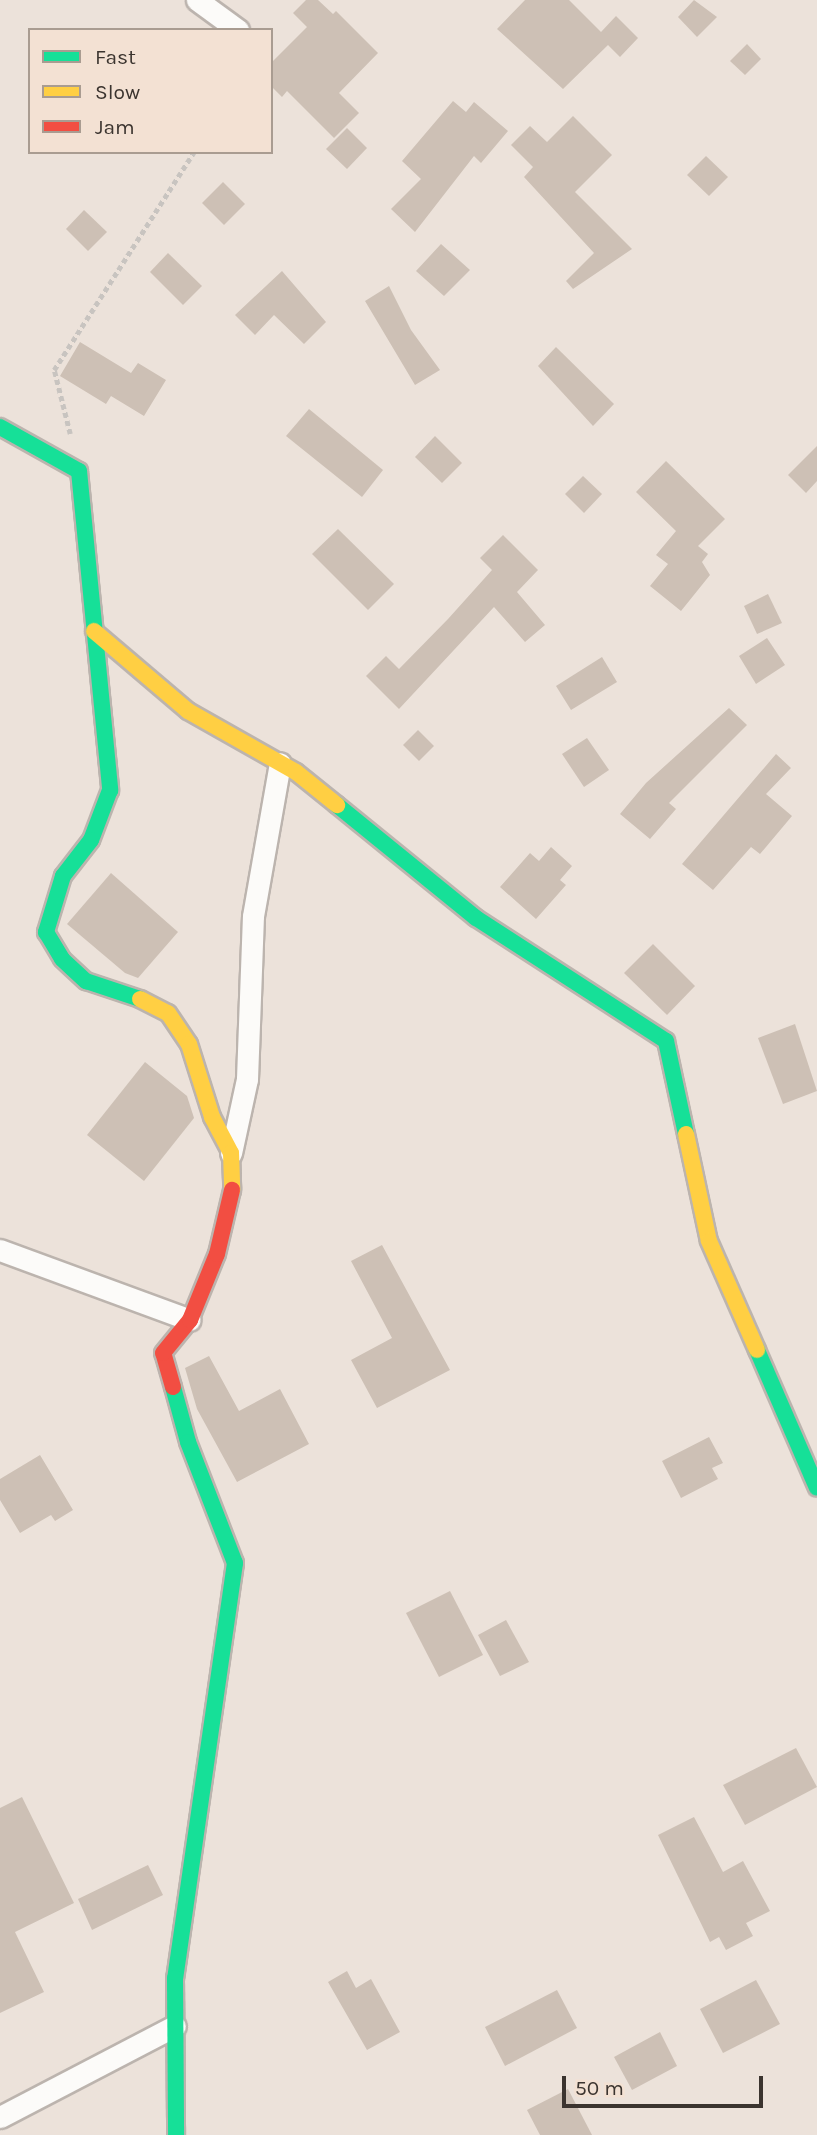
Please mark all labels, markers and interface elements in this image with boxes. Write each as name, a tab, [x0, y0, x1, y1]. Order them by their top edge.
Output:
legend	[28, 28, 273, 154]
text: Fast	[95, 45, 136, 69]
text: Slow	[95, 80, 140, 104]
text: Jam	[95, 115, 135, 139]
scale bar	[565, 2062, 766, 2106]
text: 50 m	[575, 2076, 624, 2100]

